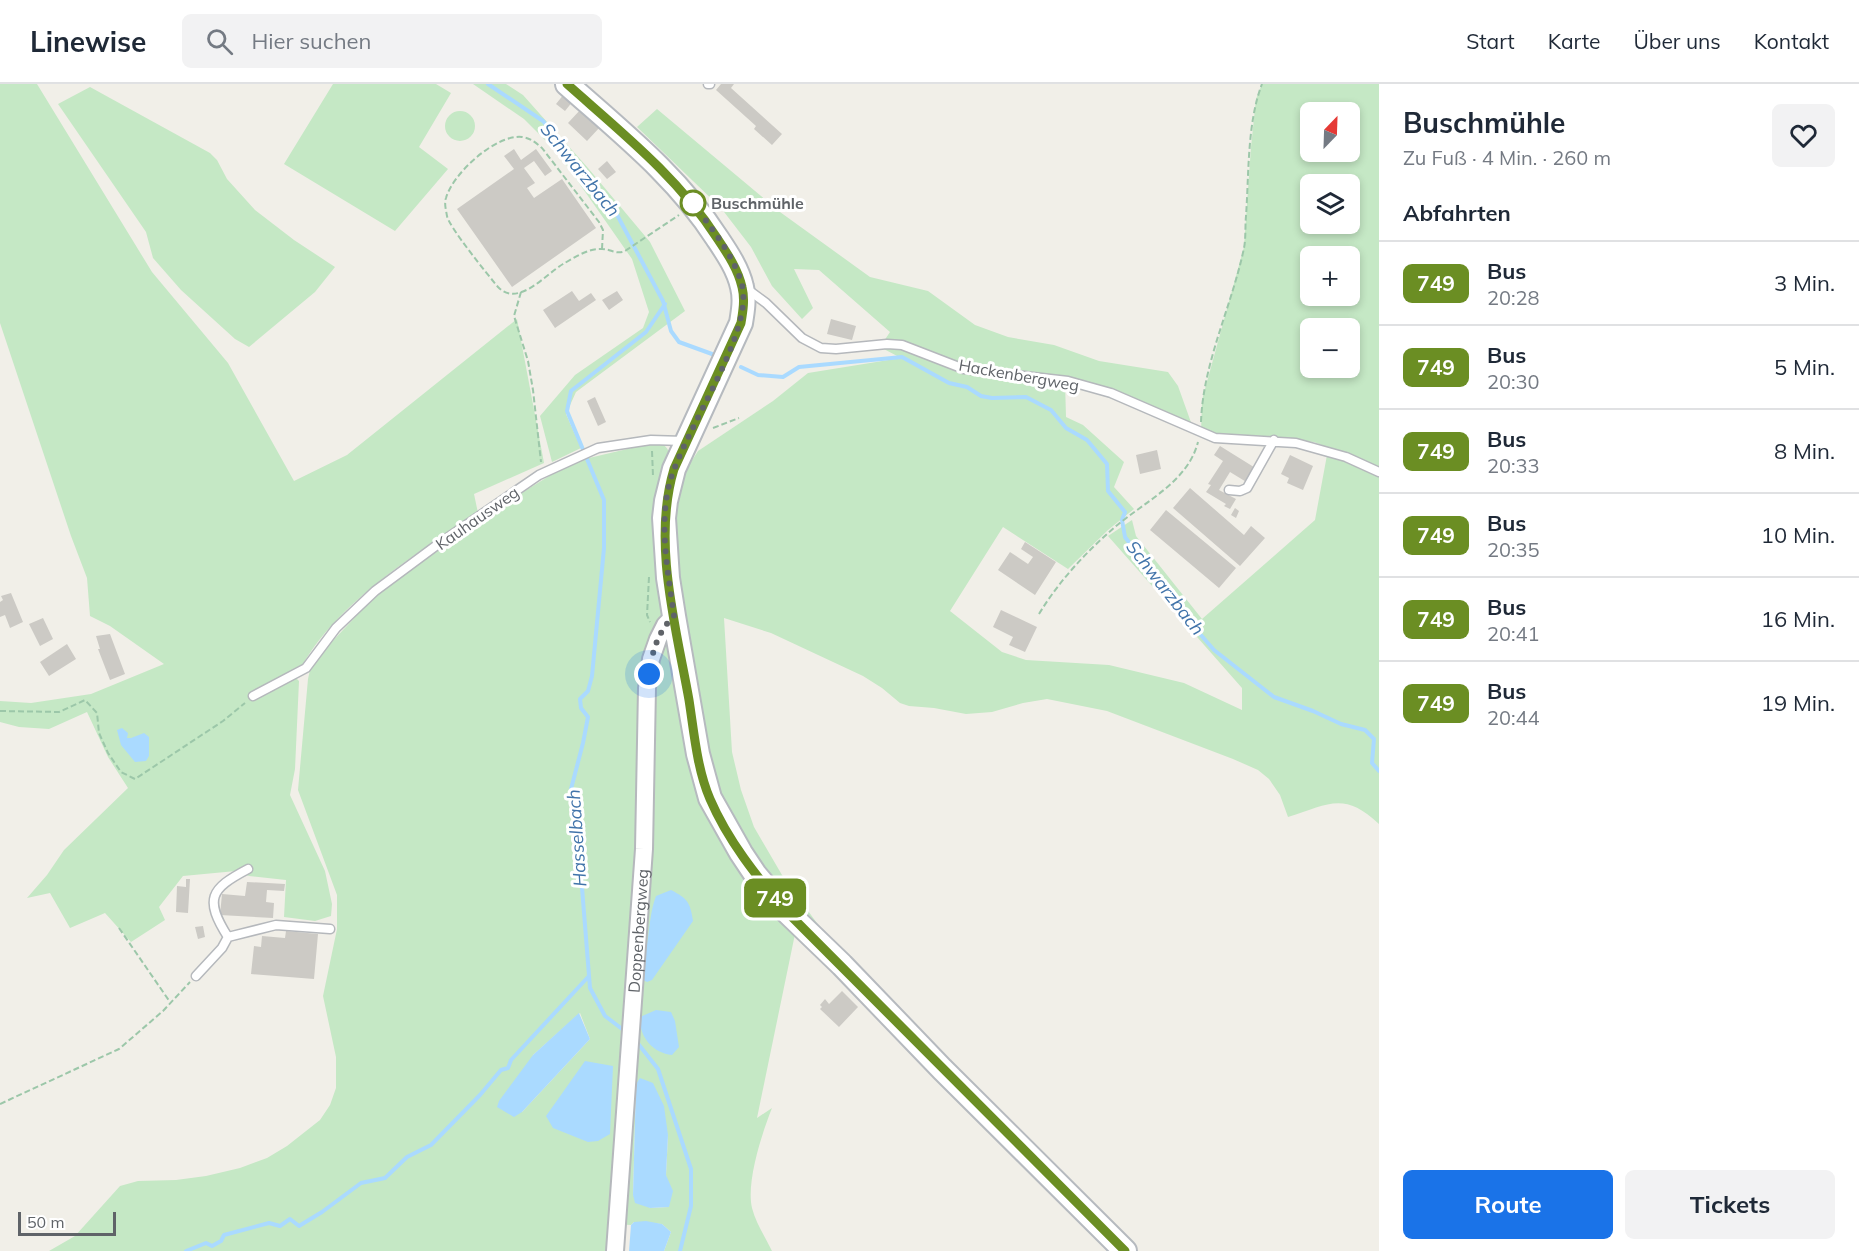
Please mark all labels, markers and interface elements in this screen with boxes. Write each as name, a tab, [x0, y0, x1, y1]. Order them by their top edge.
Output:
search box	[182, 14, 602, 68]
text: Linewise	[30, 24, 146, 59]
icon: search	[203, 25, 236, 58]
text: Hier suchen	[251, 27, 371, 55]
text: Start	[1466, 28, 1515, 54]
text: Karte	[1548, 28, 1600, 54]
text: Über uns	[1633, 28, 1721, 54]
text: Kontakt	[1754, 28, 1829, 54]
north arrow	[1300, 102, 1360, 162]
map controls	[1300, 102, 1360, 378]
button: heart	[1772, 104, 1835, 167]
text: Buschmühle	[1403, 105, 1565, 140]
water label: Schwarzbach	[536, 118, 625, 221]
text: Zu Fuß · 4 Min. · 260 m	[1403, 145, 1611, 170]
button: layers	[1300, 174, 1360, 234]
marker: Buschmühle	[680, 190, 706, 216]
place label: Buschmühle	[711, 193, 804, 213]
text: Abfahrten	[1403, 199, 1511, 227]
button: +	[1300, 246, 1360, 306]
text: Bus	[1487, 257, 1526, 285]
text: 3 Min.	[1774, 269, 1835, 297]
text: 749	[1417, 270, 1455, 296]
text: 20:28	[1487, 285, 1540, 310]
button: −	[1300, 318, 1360, 378]
text: Bus	[1487, 341, 1526, 369]
text: 5 Min.	[1774, 353, 1835, 381]
text: 749	[1417, 354, 1455, 380]
street label: Hackenbergweg	[957, 355, 1081, 395]
text: 20:30	[1487, 369, 1540, 394]
text: Bus	[1487, 425, 1526, 453]
text: 8 Min.	[1774, 437, 1835, 465]
text: 749	[1417, 438, 1455, 464]
text: 20:33	[1487, 453, 1540, 478]
street label: Kauhausweg	[431, 482, 523, 554]
text: Bus	[1487, 509, 1526, 537]
text: 10 Min.	[1761, 521, 1835, 549]
text: 749	[1417, 522, 1455, 548]
water label: Schwarzbach	[1121, 536, 1209, 640]
text: 20:35	[1487, 537, 1540, 562]
text: Bus	[1487, 593, 1526, 621]
text: 16 Min.	[1761, 605, 1835, 633]
text: 749	[1417, 606, 1455, 632]
text: 20:41	[1487, 621, 1540, 646]
your location	[634, 659, 664, 689]
text: Bus	[1487, 677, 1526, 705]
text: 19 Min.	[1761, 689, 1835, 717]
text: 749	[1417, 690, 1455, 716]
text: 20:44	[1487, 705, 1540, 730]
water label: Hasselbach	[562, 789, 591, 888]
street label: Doppenbergweg	[624, 868, 653, 994]
line badge: 749	[740, 878, 810, 918]
text: 749	[756, 885, 794, 911]
button: Route	[1403, 1170, 1613, 1239]
button: Tickets	[1625, 1170, 1835, 1239]
scale bar	[18, 1209, 116, 1236]
text: 50 m	[27, 1212, 64, 1232]

